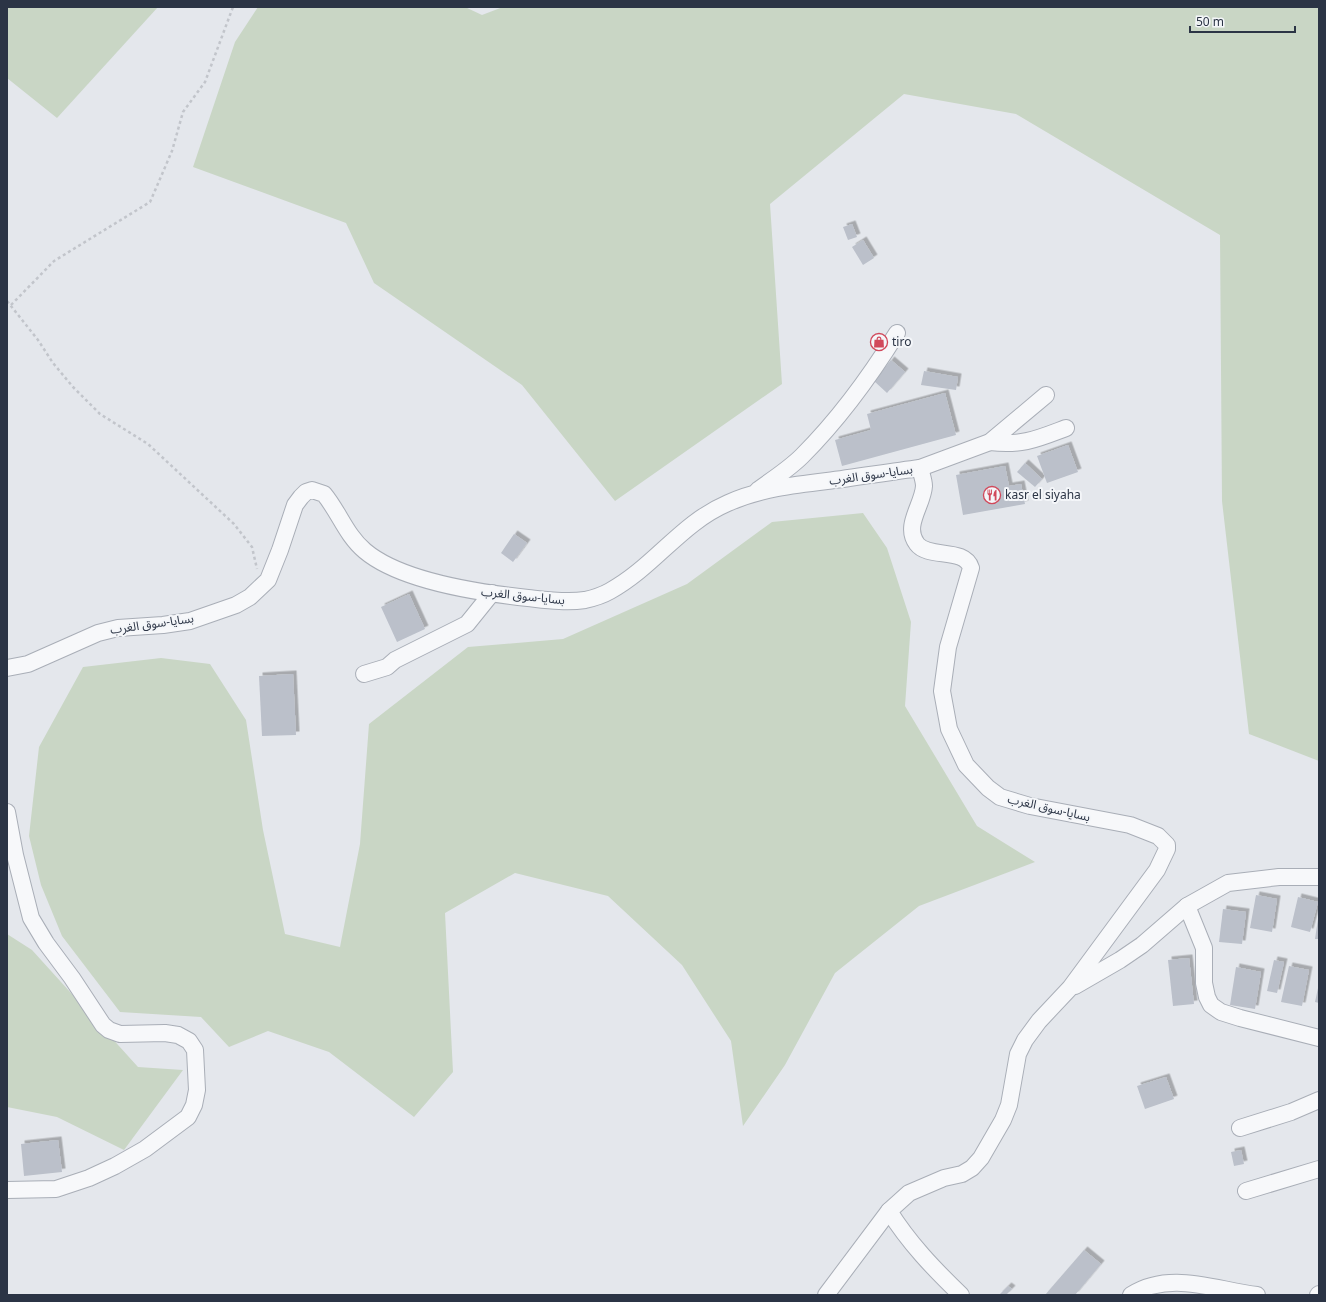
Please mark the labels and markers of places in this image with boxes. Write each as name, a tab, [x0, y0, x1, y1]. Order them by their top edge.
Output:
shop icon: tiro	[869, 332, 889, 352]
place label: tiro	[892, 333, 911, 350]
restaurant icon: kasr el siyaha	[982, 485, 1002, 505]
place label: kasr el siyaha	[1005, 486, 1081, 503]

